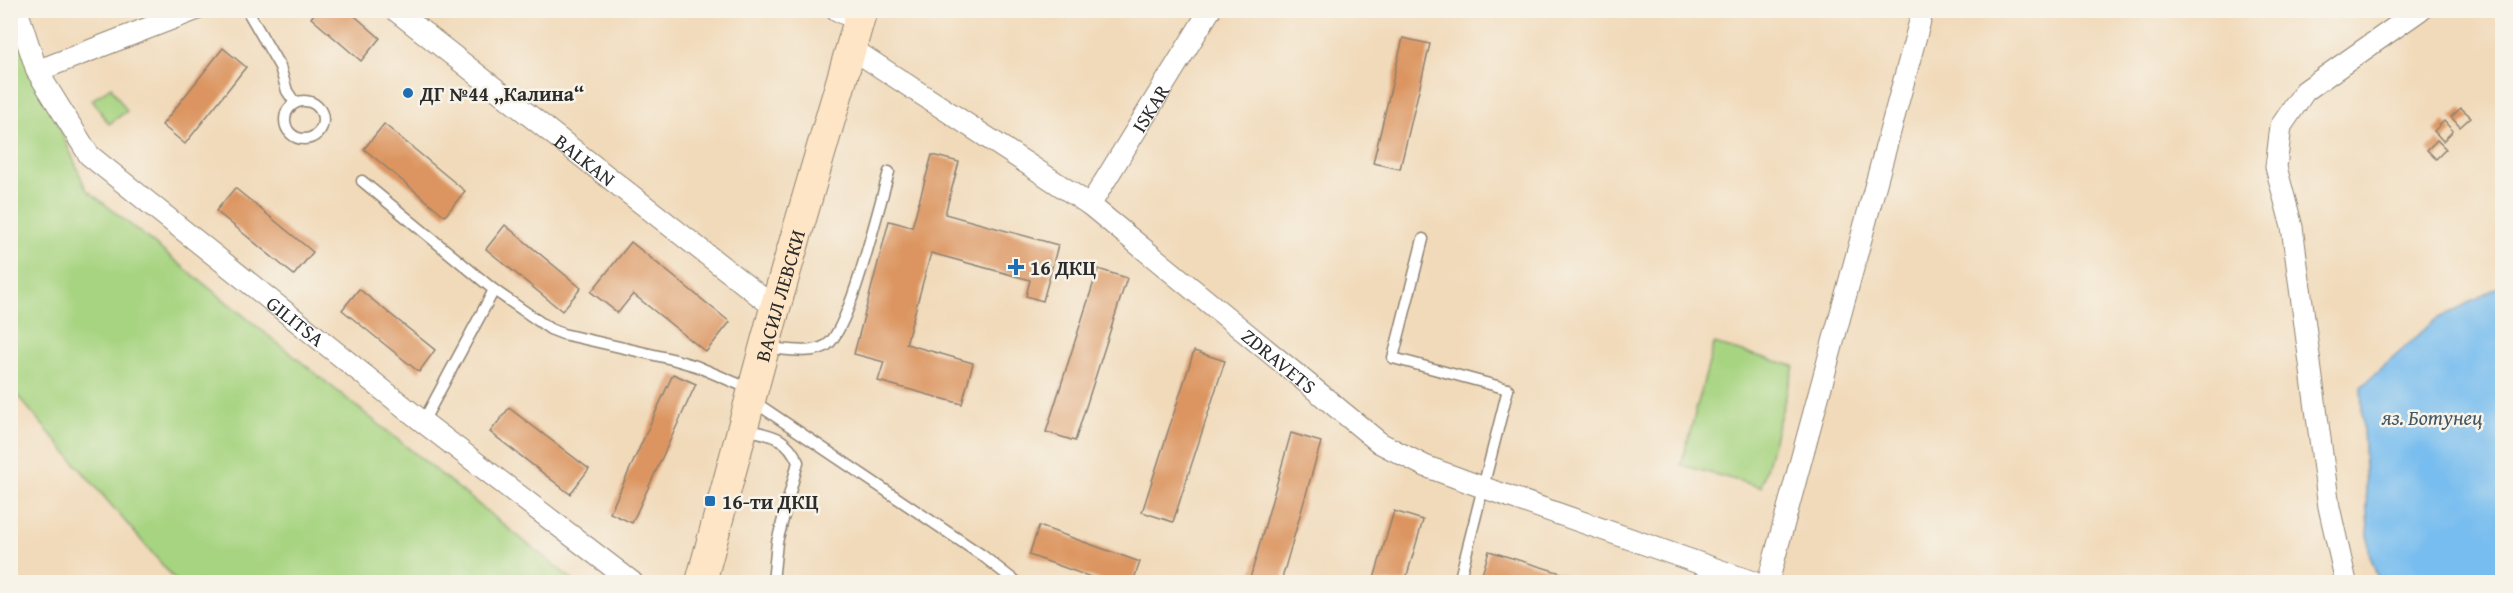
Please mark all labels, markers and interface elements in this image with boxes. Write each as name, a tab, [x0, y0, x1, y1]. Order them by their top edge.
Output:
street label: ISKAR	[1124, 78, 1176, 137]
place label: ДГ №44 „Калина“	[419, 79, 584, 108]
marker: ДГ №44 „Калина“	[401, 86, 415, 100]
street label: BALKAN	[549, 126, 622, 192]
street label: ВАСИЛ ЛЕВСКИ	[747, 226, 812, 365]
place label: 16 ДКЦ	[1030, 253, 1096, 282]
marker: 16 ДКЦ	[1007, 258, 1025, 276]
street label: GILITSA	[261, 288, 331, 353]
street label: ZDRAVETS	[1236, 321, 1323, 400]
water label: яз. Ботунец	[2380, 402, 2483, 433]
place label: 16-ти ДКЦ	[722, 487, 819, 516]
marker: 16-ти ДКЦ	[703, 494, 717, 508]

